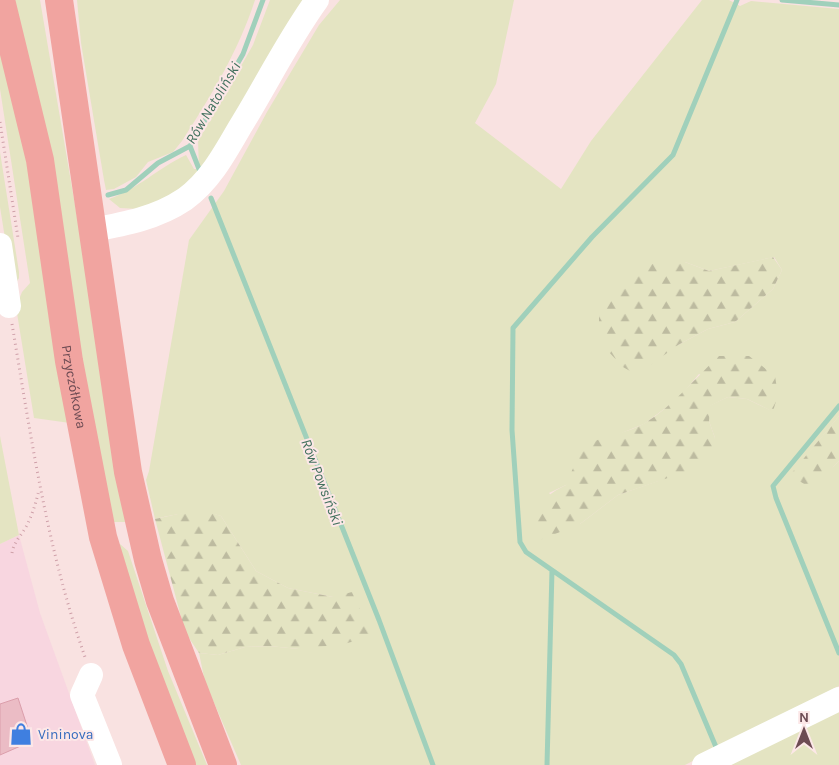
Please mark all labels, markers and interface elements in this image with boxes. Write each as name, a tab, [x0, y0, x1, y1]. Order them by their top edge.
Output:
water label: Rów Natoliński	[181, 59, 245, 147]
street label: Przyczółkowa	[58, 344, 90, 430]
water label: Rów Powsiński	[297, 436, 347, 528]
north arrow	[779, 705, 829, 755]
text: N	[799, 709, 809, 726]
shop icon: Vininova	[8, 721, 34, 747]
place label: Vininova	[38, 726, 94, 743]

